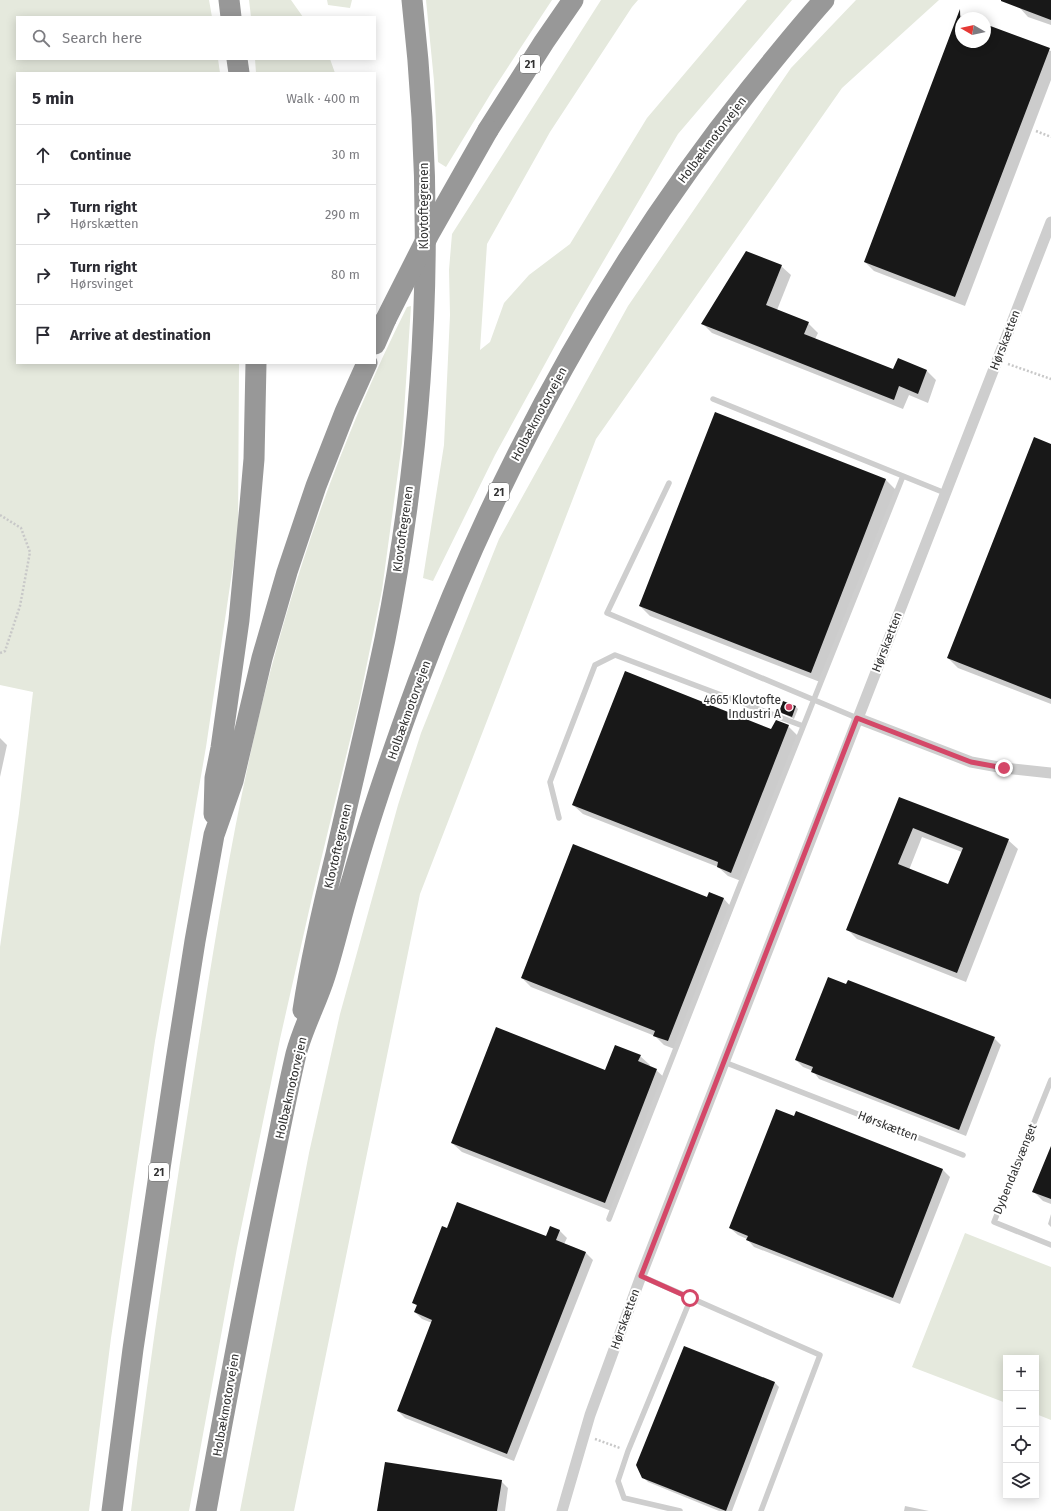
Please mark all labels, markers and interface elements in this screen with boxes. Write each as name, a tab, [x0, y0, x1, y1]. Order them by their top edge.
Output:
north arrow	[955, 12, 991, 48]
search box	[16, 16, 376, 60]
icon: search	[30, 27, 52, 49]
text: Search here	[62, 29, 142, 47]
road number: 21	[520, 55, 540, 73]
text: 5 min	[32, 88, 74, 109]
text: Walk · 400 m	[286, 91, 360, 106]
street label: Holbækmotorvejen	[675, 94, 749, 186]
icon: ahead	[32, 144, 54, 166]
text: Continue	[70, 146, 131, 164]
text: 30 m	[332, 147, 360, 162]
street label: Klovtoftegrenen	[417, 163, 431, 249]
text: Turn right	[70, 198, 137, 216]
icon: right	[32, 204, 54, 226]
text: 290 m	[325, 207, 360, 222]
text: Hørskætten	[70, 216, 139, 231]
text: Turn right	[70, 258, 137, 276]
icon: right	[32, 264, 54, 286]
text: 80 m	[331, 267, 360, 282]
text: Hørsvinget	[70, 276, 133, 291]
street label: Hørskætten	[987, 308, 1023, 372]
icon: arrive	[32, 324, 54, 346]
text: Arrive at destination	[70, 326, 211, 344]
street label: Holbækmotorvejen	[508, 365, 570, 463]
road number: 21	[489, 483, 509, 501]
street label: Klovtoftegrenen	[390, 485, 416, 573]
street label: Hørskætten	[869, 610, 905, 674]
street label: Holbækmotorvejen	[385, 659, 433, 761]
place label: 4665 Klovtofte Industri A	[703, 693, 781, 721]
marker: 4665 Klovtofte Industri A	[784, 702, 794, 712]
route end	[995, 759, 1013, 777]
street label: Klovtoftegrenen	[321, 802, 355, 890]
street label: Holbækmotorvejen	[272, 1036, 310, 1140]
street label: Hørskætten	[856, 1108, 920, 1144]
street label: Dybendalsvænget	[990, 1121, 1040, 1216]
road number: 21	[149, 1163, 169, 1181]
street label: Hørskætten	[608, 1287, 642, 1351]
route start	[681, 1289, 699, 1307]
street label: Holbækmotorvejen	[210, 1352, 242, 1458]
map controls	[1003, 1355, 1039, 1499]
button: +	[1003, 1355, 1039, 1391]
button: −	[1003, 1391, 1039, 1427]
button: locate	[1003, 1427, 1039, 1463]
button: layers	[1003, 1463, 1039, 1499]

